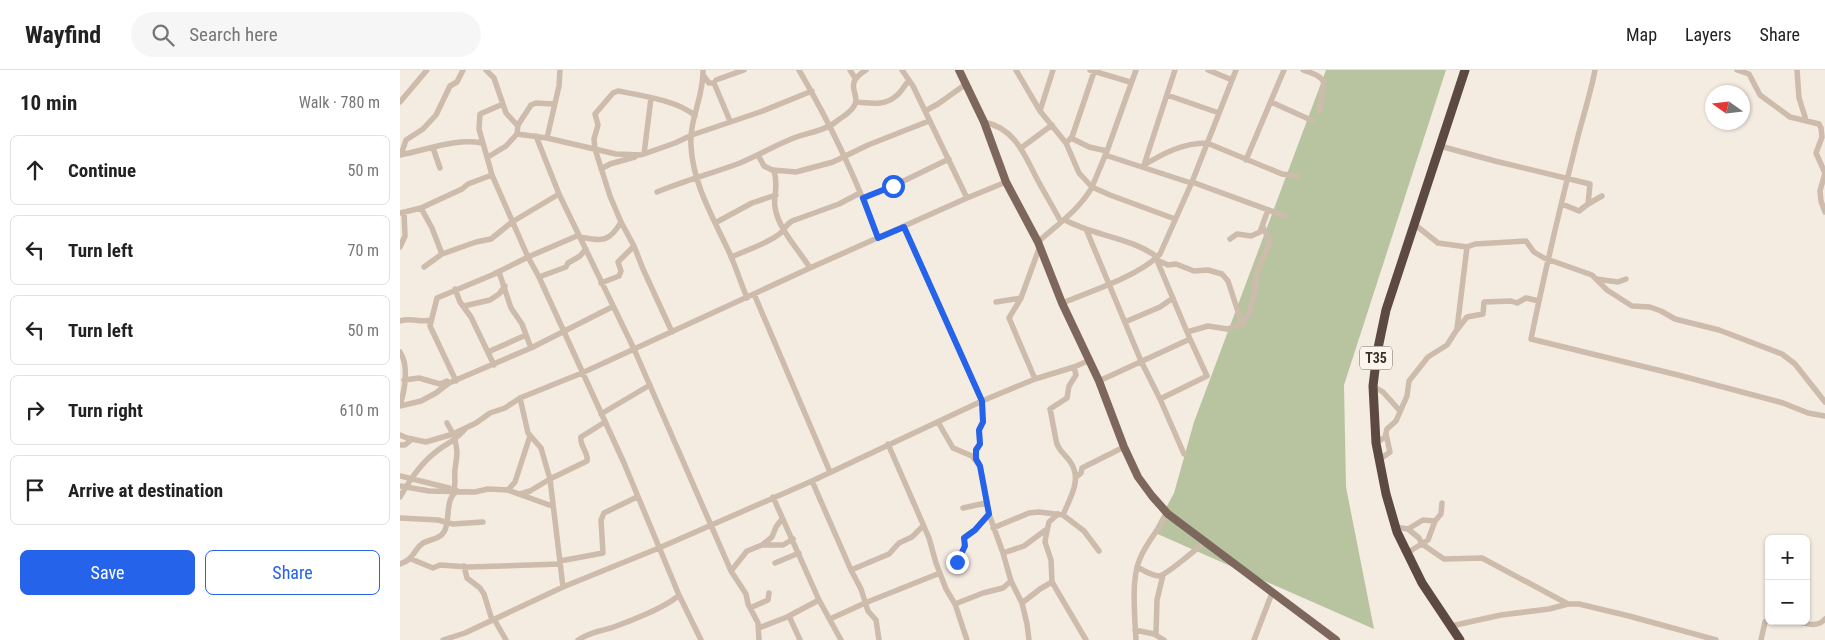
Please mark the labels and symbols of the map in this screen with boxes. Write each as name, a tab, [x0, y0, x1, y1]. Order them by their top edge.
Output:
north arrow	[1705, 85, 1750, 130]
route start	[882, 175, 905, 198]
road number: T35	[1360, 346, 1392, 370]
route end	[946, 551, 969, 574]

